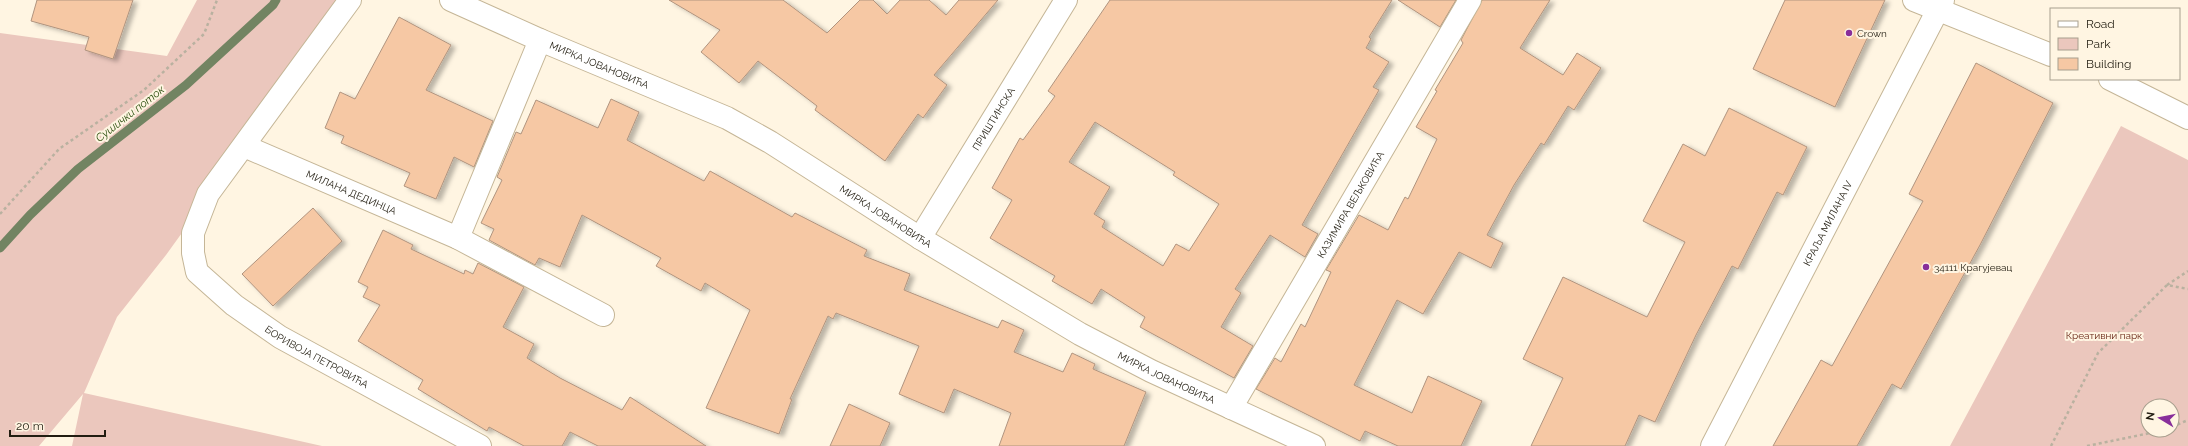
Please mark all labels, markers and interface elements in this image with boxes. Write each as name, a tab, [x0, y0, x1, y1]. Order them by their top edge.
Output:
legend	[2050, 8, 2180, 80]
text: Road	[2086, 17, 2115, 31]
marker: Crown	[1844, 28, 1854, 38]
place label: Crown	[1857, 28, 1887, 39]
text: Park	[2086, 37, 2111, 51]
street label: МИРКА ЈОВАНОВИЋА	[548, 39, 651, 90]
text: Building	[2086, 57, 2132, 71]
water label: Сушички поток	[93, 83, 167, 145]
street label: ПРИШТИНСКА	[970, 85, 1017, 152]
street label: КАЗИМИРА ВЕЉКОВИЋА	[1315, 149, 1386, 260]
street label: МИЛАНА ДЕДИНЦА	[305, 168, 398, 217]
street label: КРАЉА МИЛАНА IV	[1801, 179, 1854, 267]
street label: МИРКА ЈОВАНОВИЋА	[838, 183, 934, 249]
marker: 34111 Крагујевац	[1921, 262, 1931, 272]
place label: 34111 Крагујевац	[1934, 262, 2013, 273]
street label: БОРИВОЈА ПЕТРОВИЋА	[263, 323, 371, 390]
park label: Креативни парк	[2066, 330, 2142, 341]
street label: МИРКА ЈОВАНОВИЋА	[1116, 349, 1217, 405]
north arrow	[2140, 398, 2180, 438]
text: N	[2144, 411, 2158, 422]
scale bar	[10, 412, 105, 438]
text: 20 m	[16, 419, 44, 433]

